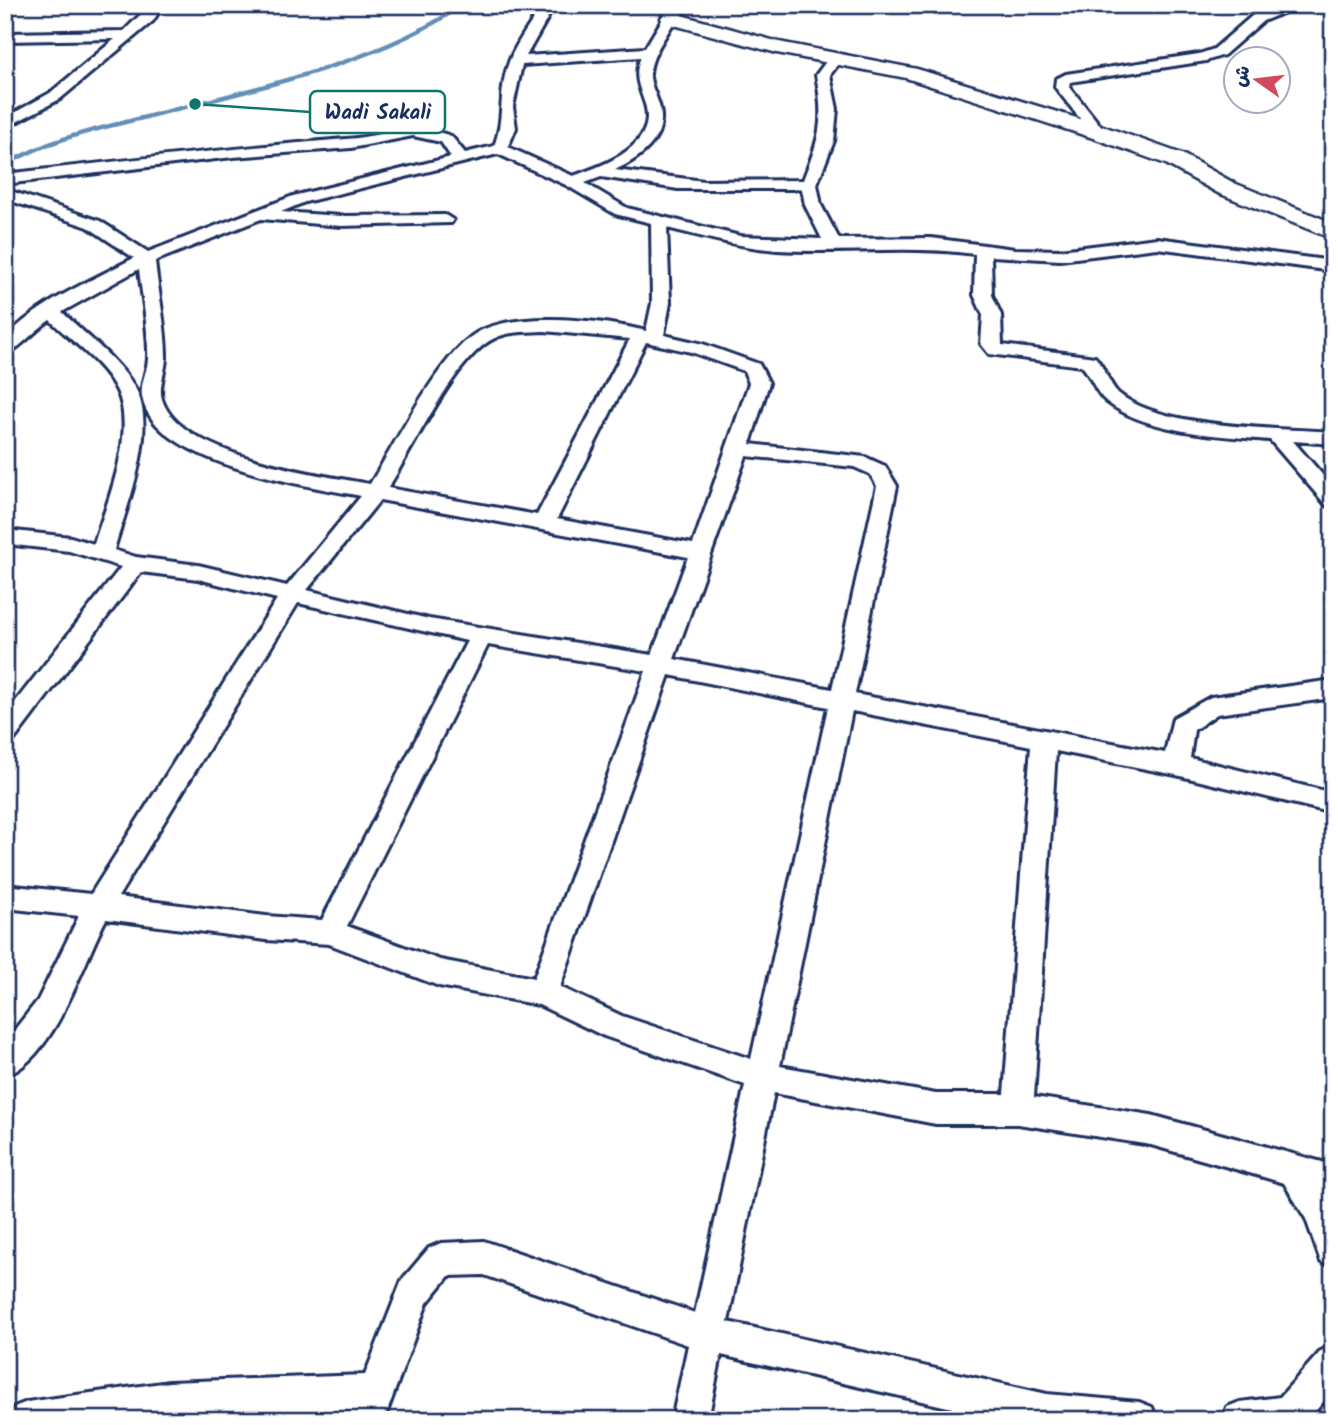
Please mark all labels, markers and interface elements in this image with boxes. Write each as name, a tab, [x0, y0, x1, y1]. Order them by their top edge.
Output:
north arrow	[1222, 46, 1292, 116]
text: ش	[1225, 63, 1260, 90]
callout: Wadi Sakali	[310, 91, 445, 133]
text: Wadi Sakali	[325, 97, 432, 130]

